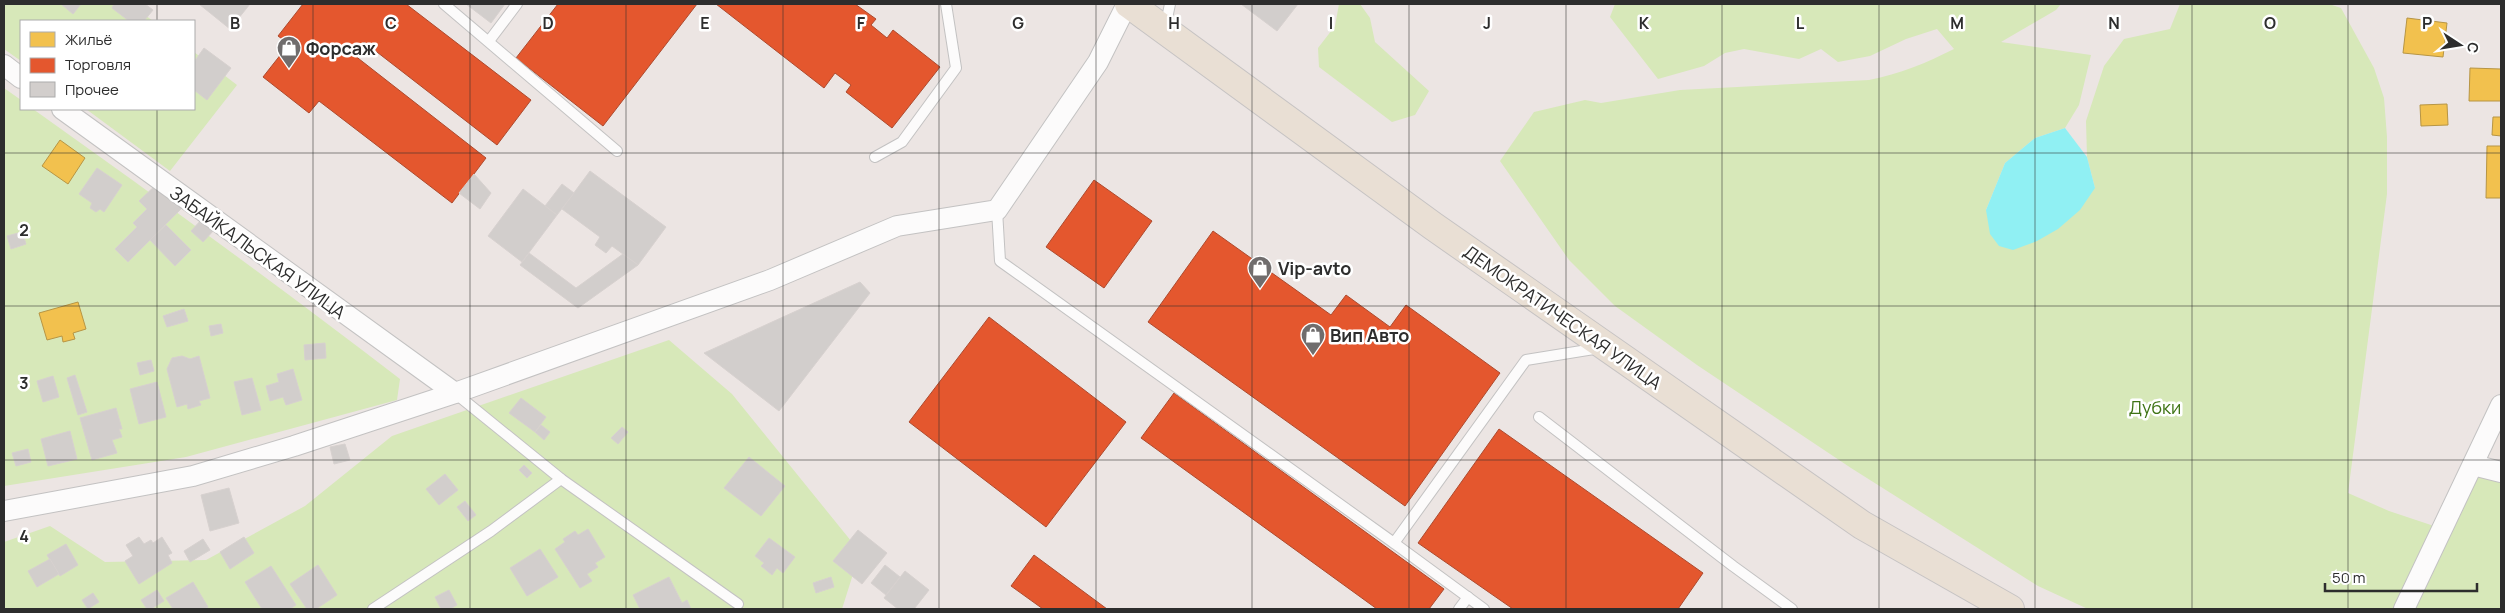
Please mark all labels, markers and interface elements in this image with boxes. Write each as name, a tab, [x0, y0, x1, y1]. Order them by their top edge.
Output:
text: B	[230, 12, 240, 34]
text: C	[385, 12, 397, 34]
text: D	[542, 12, 554, 34]
text: E	[700, 12, 710, 34]
text: F	[857, 12, 866, 34]
text: G	[1012, 12, 1024, 34]
text: H	[1168, 12, 1180, 34]
text: I	[1329, 12, 1333, 34]
text: J	[1483, 12, 1491, 34]
text: K	[1639, 12, 1650, 34]
text: L	[1796, 12, 1805, 34]
text: M	[1950, 12, 1964, 34]
text: N	[2108, 12, 2120, 34]
text: O	[2264, 12, 2276, 34]
text: P	[2422, 12, 2432, 34]
legend	[20, 20, 195, 110]
north arrow	[2435, 20, 2485, 70]
text: Жильё	[65, 29, 113, 50]
shop icon: Форсаж	[276, 35, 302, 69]
place label: Форсаж	[306, 36, 376, 60]
text: С	[2463, 41, 2484, 55]
text: Торговля	[65, 54, 131, 75]
text: Прочее	[65, 79, 119, 100]
street label: ЗАБАЙКАЛЬСКАЯ УЛИЦА	[165, 180, 351, 324]
text: 2	[19, 219, 29, 241]
street label: ДЕМОКРАТИЧЕСКАЯ УЛИЦА	[1459, 239, 1667, 395]
shop icon: Vip-avto	[1247, 255, 1273, 289]
place label: Vip-avto	[1278, 256, 1351, 280]
shop icon: Вип Авто	[1300, 322, 1326, 356]
place label: Вип Авто	[1330, 323, 1410, 347]
text: 3	[19, 372, 29, 394]
park label: Дубки	[2129, 395, 2181, 419]
text: 4	[19, 525, 29, 547]
scale bar	[2325, 560, 2478, 592]
text: 50 m	[2332, 567, 2366, 588]

